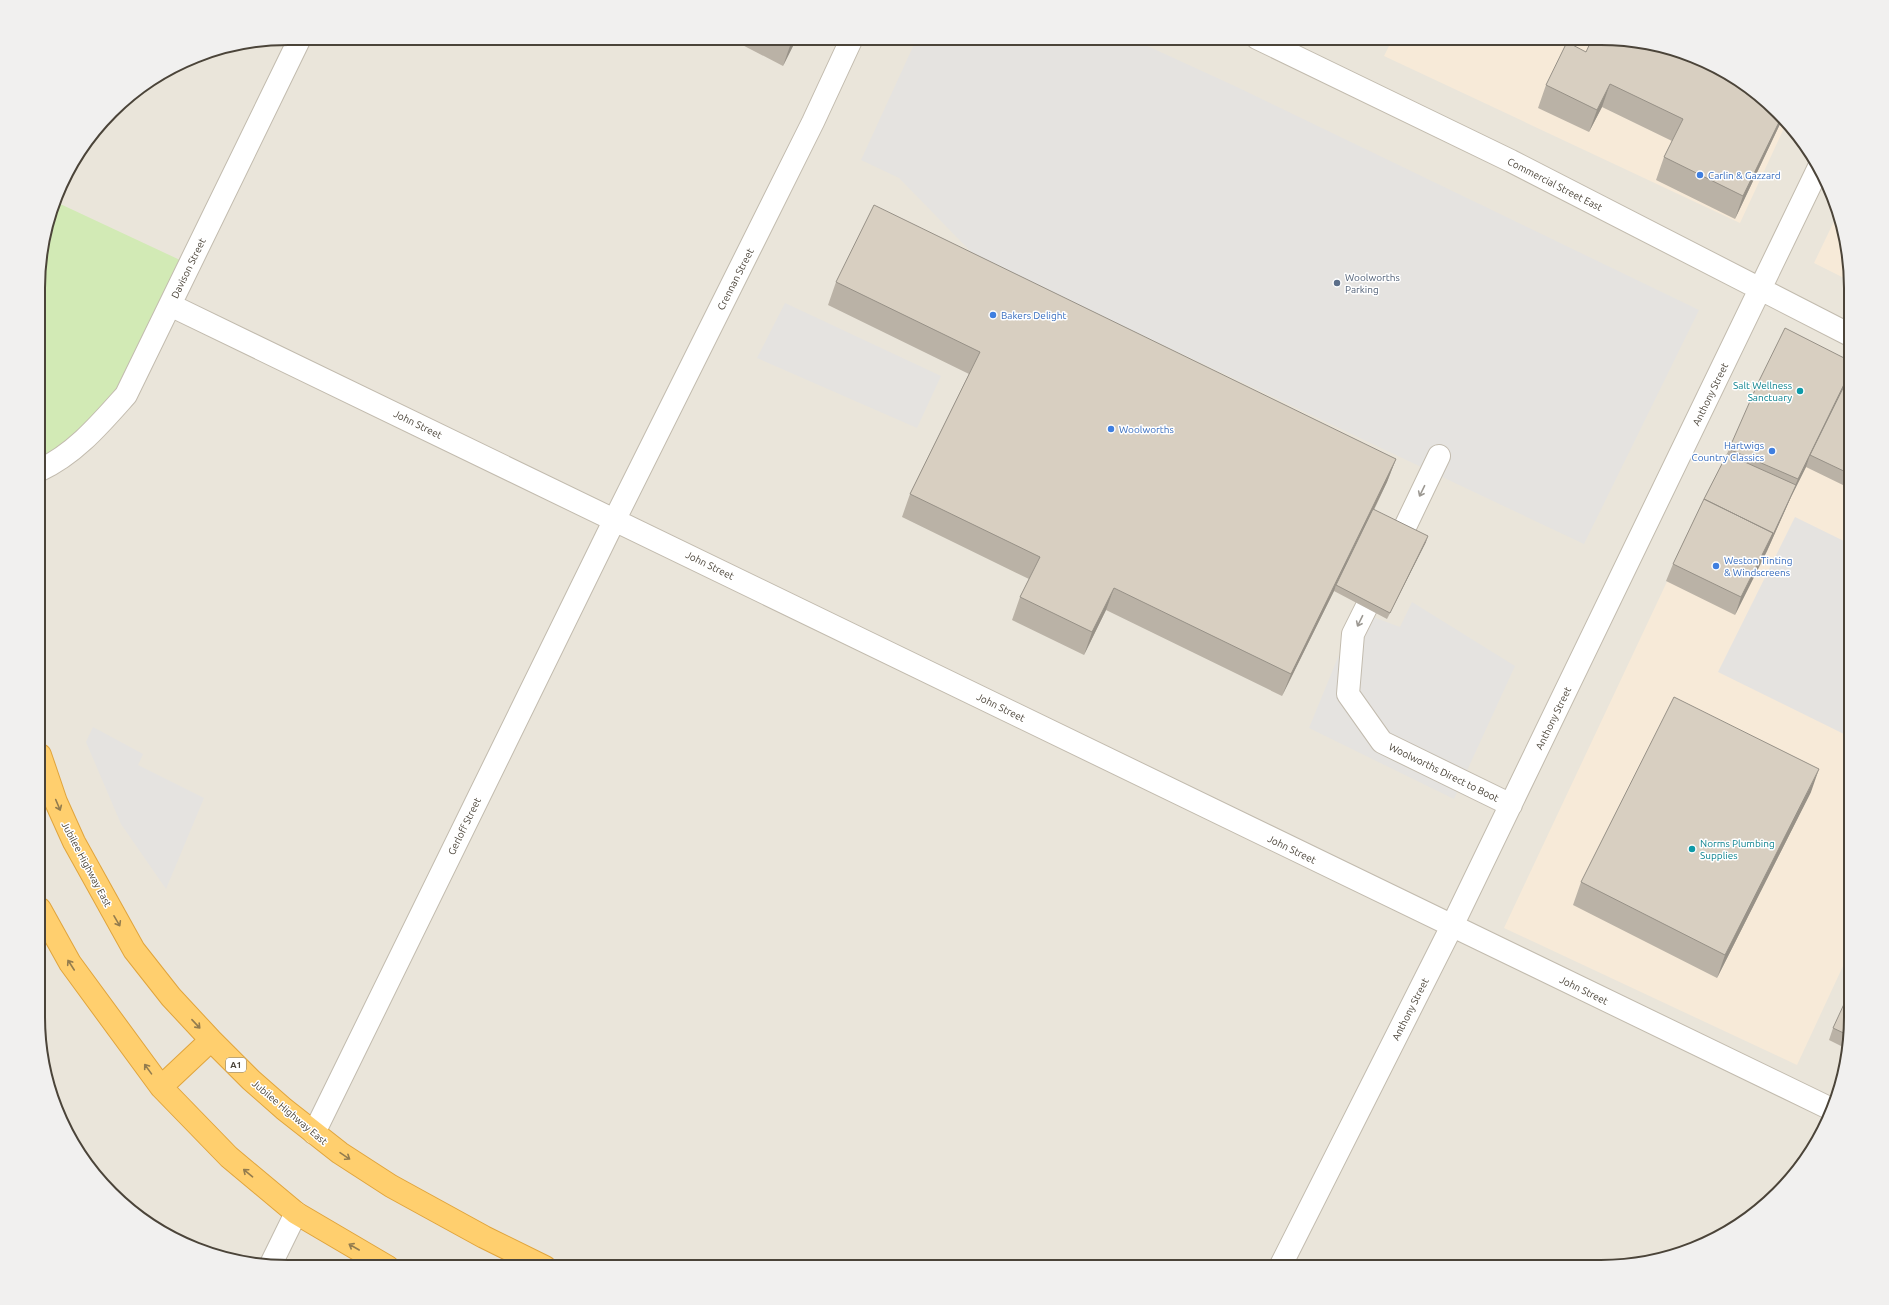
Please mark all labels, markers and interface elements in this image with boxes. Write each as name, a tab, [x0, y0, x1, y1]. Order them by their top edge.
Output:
street label: Commercial Street East	[1506, 156, 1604, 213]
marker: Carlin & Gazzard	[1695, 170, 1705, 180]
place label: Carlin & Gazzard	[1708, 170, 1781, 181]
street label: Davison Street	[169, 236, 208, 300]
street label: Crennan Street	[715, 246, 756, 312]
place label: Woolworths Parking	[1345, 272, 1400, 295]
marker: Woolworths Parking	[1332, 278, 1342, 288]
marker: Bakers Delight	[988, 310, 998, 320]
place label: Bakers Delight	[1001, 310, 1066, 321]
street label: Anthony Street	[1691, 361, 1730, 427]
place label: Salt Wellness Sanctuary	[1733, 380, 1792, 403]
marker: Salt Wellness Sanctuary	[1795, 386, 1805, 396]
street label: John Street	[392, 408, 444, 441]
marker: Woolworths	[1106, 424, 1116, 434]
place label: Woolworths	[1119, 424, 1174, 435]
place label: Hartwigs Country Classics	[1692, 440, 1764, 463]
marker: Hartwigs Country Classics	[1767, 446, 1777, 456]
one-way arrow	[1418, 485, 1425, 497]
street label: John Street	[684, 549, 736, 582]
place label: Weston Tinting & Windscreens	[1724, 555, 1792, 578]
marker: Weston Tinting & Windscreens	[1711, 561, 1721, 571]
one-way arrow	[1356, 615, 1363, 627]
street label: Anthony Street	[1534, 685, 1573, 751]
street label: John Street	[975, 691, 1027, 724]
street label: Woolworths Direct to Boot	[1387, 741, 1501, 804]
street label: Gerloff Street	[446, 796, 483, 857]
one-way arrow	[54, 799, 62, 811]
street label: Jubilee Highway East	[59, 820, 114, 909]
street label: John Street	[1266, 833, 1318, 866]
place label: Norms Plumbing Supplies	[1700, 838, 1775, 861]
marker: Norms Plumbing Supplies	[1687, 844, 1697, 854]
one-way arrow	[114, 915, 122, 927]
one-way arrow	[67, 959, 75, 970]
street label: John Street	[1558, 974, 1610, 1007]
street label: Anthony Street	[1390, 976, 1431, 1042]
one-way arrow	[191, 1019, 200, 1029]
road number: A1	[226, 1058, 246, 1072]
one-way arrow	[144, 1064, 152, 1075]
street label: Jubilee Highway East	[250, 1078, 330, 1147]
one-way arrow	[339, 1152, 350, 1160]
one-way arrow	[242, 1168, 253, 1177]
one-way arrow	[348, 1242, 360, 1250]

